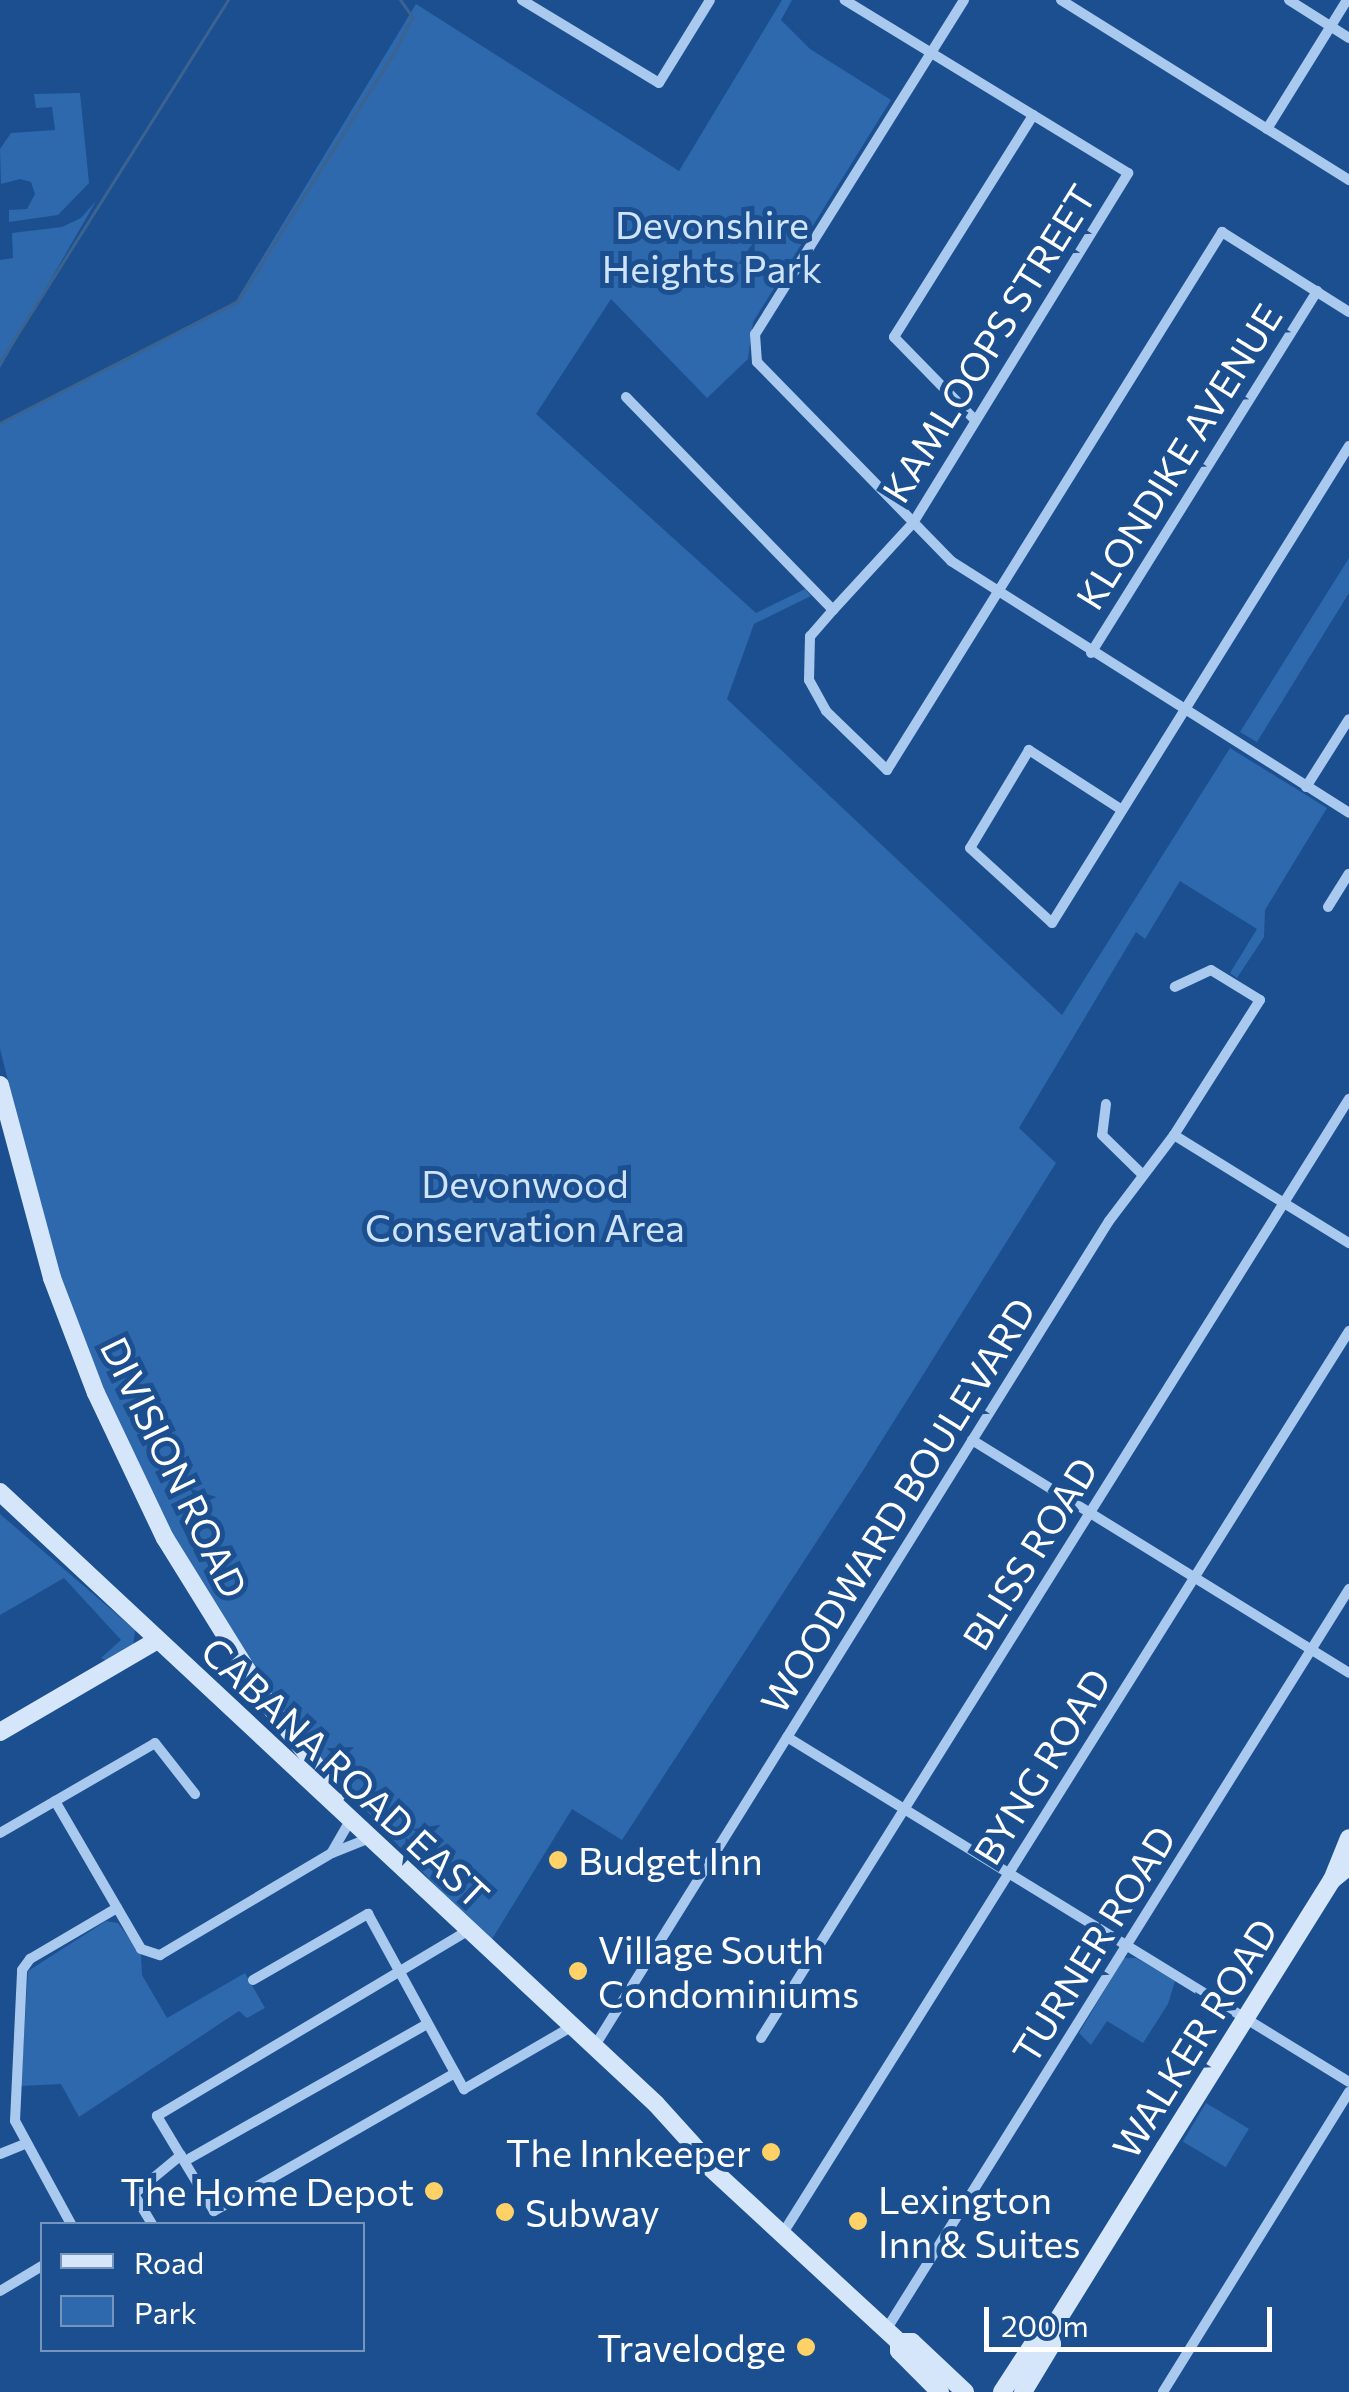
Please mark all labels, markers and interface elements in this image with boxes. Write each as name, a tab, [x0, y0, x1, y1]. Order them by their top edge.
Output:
street label: KAMLOOPS STREET	[872, 176, 1104, 510]
park label: Devonshire Heights Park	[602, 201, 822, 290]
street label: KLONDIKE AVENUE	[1066, 295, 1290, 617]
park label: Devonwood Conservation Area	[365, 1160, 685, 1250]
street label: WOODWARD BOULEVARD	[750, 1289, 1044, 1721]
street label: DIVISION ROAD	[92, 1329, 258, 1605]
street label: BLISS ROAD	[952, 1449, 1106, 1657]
street label: CABANA ROAD EAST	[193, 1627, 499, 1917]
street label: BYNG ROAD	[963, 1660, 1119, 1872]
street label: TURNER ROAD	[1002, 1817, 1184, 2071]
place label: Budget Inn	[578, 1837, 763, 1883]
marker: Budget Inn	[547, 1849, 569, 1871]
street label: WALKER ROAD	[1102, 1910, 1286, 2166]
place label: Village South Condominiums	[598, 1926, 859, 2016]
marker: Village South Condominiums	[567, 1960, 589, 1982]
place label: The Innkeeper	[506, 2129, 751, 2175]
marker: The Innkeeper	[760, 2141, 782, 2163]
place label: The Home Depot	[120, 2168, 414, 2214]
place label: Lexington Inn & Suites	[878, 2176, 1081, 2266]
marker: The Home Depot	[423, 2180, 445, 2202]
place label: Subway	[525, 2189, 660, 2235]
marker: Subway	[494, 2201, 516, 2223]
marker: Lexington Inn & Suites	[847, 2210, 869, 2232]
legend	[40, 2222, 365, 2352]
text: Road	[134, 2243, 204, 2280]
scale bar	[989, 2287, 1276, 2349]
text: Park	[134, 2293, 197, 2330]
text: 200 m	[1001, 2306, 1089, 2343]
place label: Travelodge	[597, 2324, 786, 2370]
marker: Travelodge	[795, 2336, 817, 2358]

